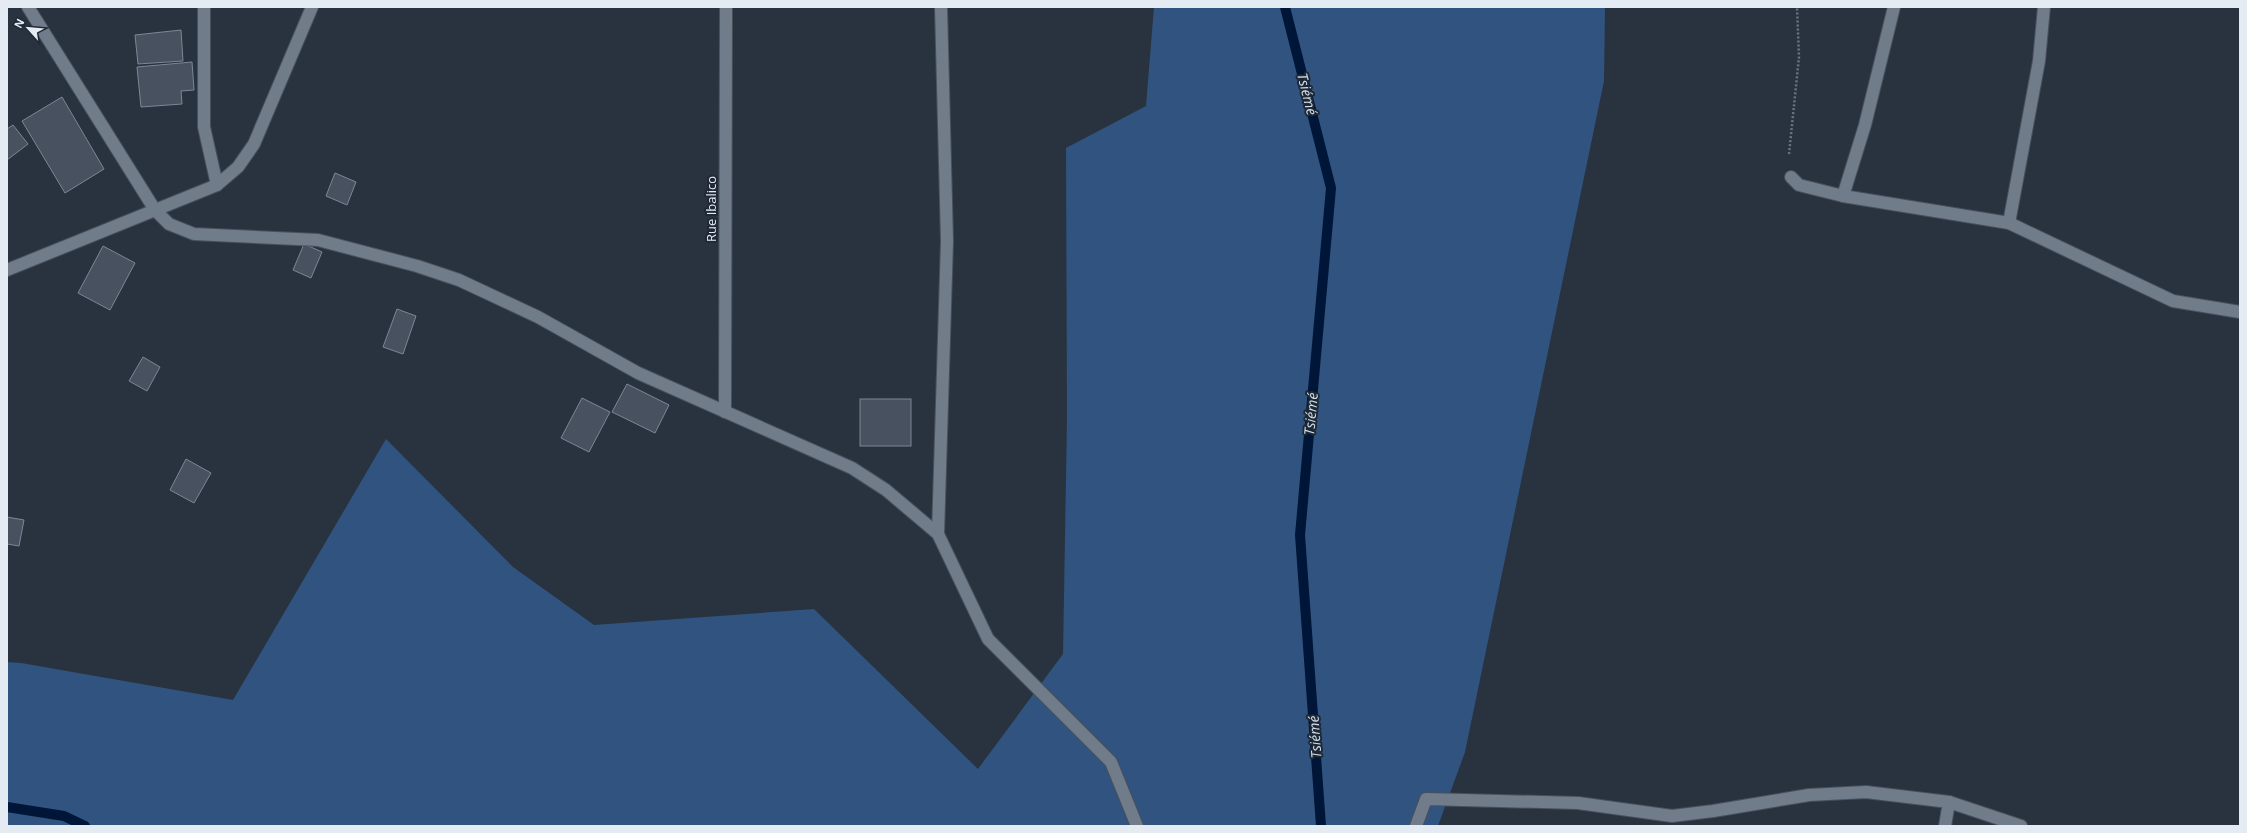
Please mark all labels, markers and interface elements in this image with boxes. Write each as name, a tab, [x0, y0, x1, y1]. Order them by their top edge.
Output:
north arrow	[8, 8, 48, 48]
text: N	[10, 16, 27, 31]
water label: Tsiémé	[1293, 71, 1322, 117]
street label: Rue Ibalico	[702, 176, 720, 242]
water label: Tsiémé	[1299, 392, 1322, 436]
water label: Tsiémé	[1304, 715, 1325, 759]

